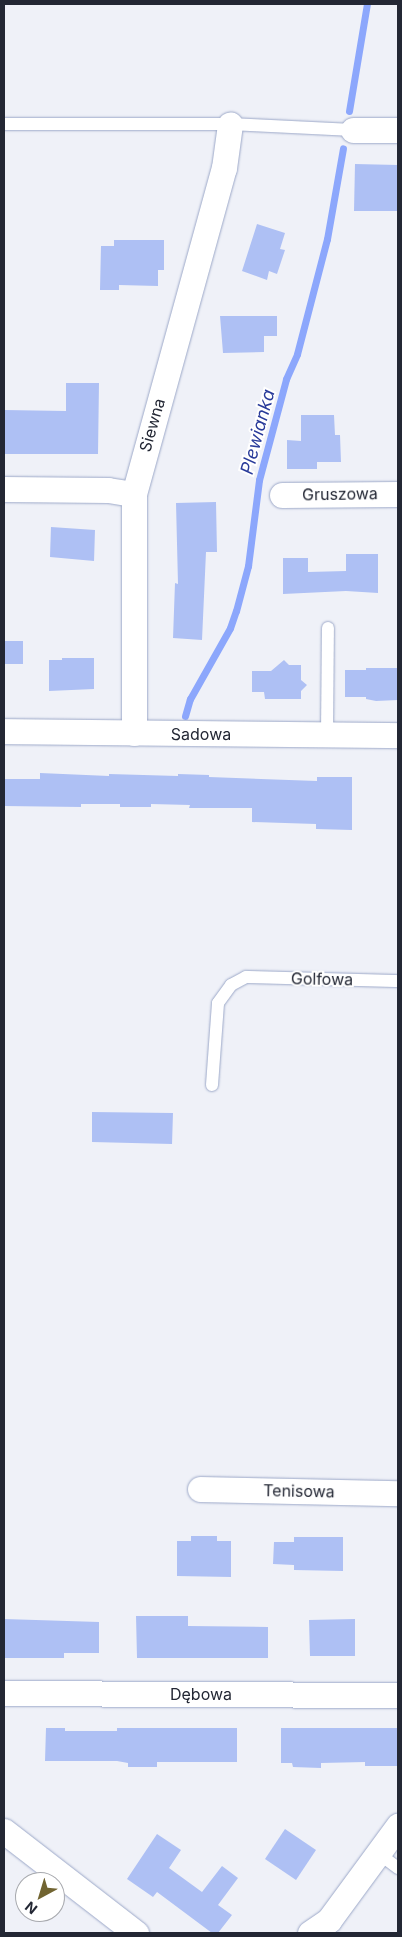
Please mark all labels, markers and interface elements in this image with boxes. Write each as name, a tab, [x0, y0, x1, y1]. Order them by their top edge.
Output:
water label: Plewianka	[236, 387, 280, 477]
street label: Siewna	[135, 396, 169, 454]
street label: Gruszowa	[302, 484, 378, 504]
street label: Sadowa	[171, 724, 231, 744]
street label: Golfowa	[291, 969, 353, 989]
street label: Tenisowa	[263, 1481, 335, 1501]
street label: Dębowa	[170, 1684, 232, 1704]
north arrow	[15, 1872, 65, 1922]
text: N	[21, 1898, 40, 1918]

